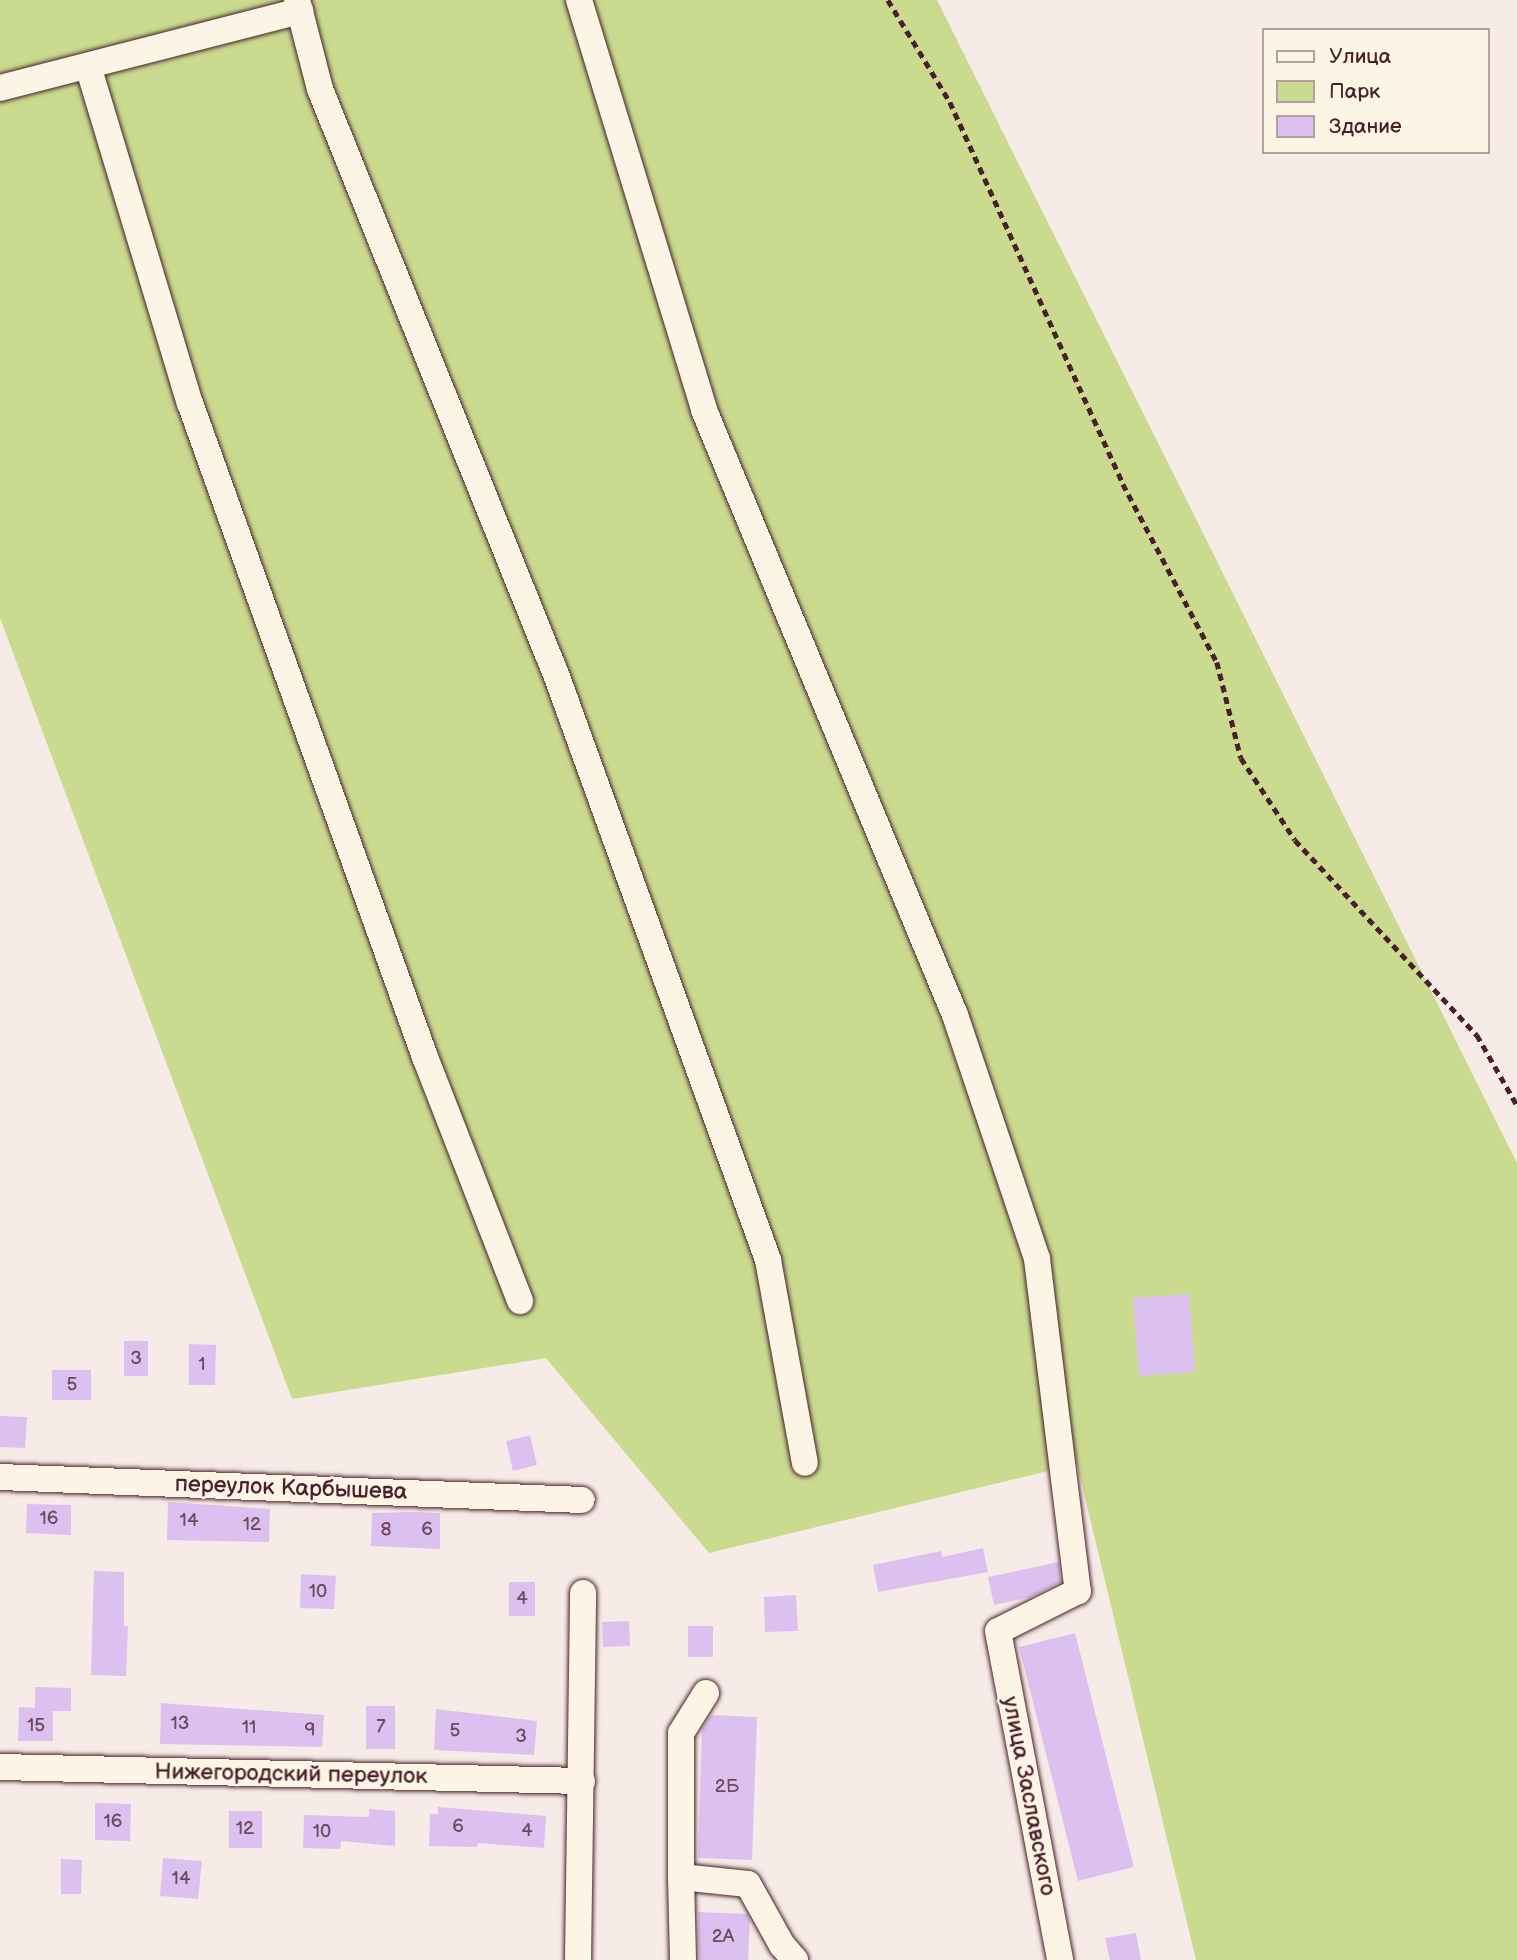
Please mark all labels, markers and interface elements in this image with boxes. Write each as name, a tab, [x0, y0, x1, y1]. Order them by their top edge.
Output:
legend	[1262, 28, 1489, 154]
text: Улица	[1329, 44, 1391, 69]
text: Парк	[1329, 79, 1380, 104]
text: Здание	[1329, 114, 1402, 139]
house number: 3	[130, 1348, 142, 1370]
house number: 1	[198, 1354, 206, 1376]
house number: 5	[67, 1374, 77, 1396]
street label: переулок Карбышева	[174, 1470, 408, 1506]
house number: 16	[40, 1508, 58, 1530]
house number: 14	[180, 1510, 198, 1532]
house number: 12	[243, 1514, 261, 1536]
house number: 8	[380, 1519, 392, 1541]
house number: 6	[421, 1519, 433, 1541]
house number: 10	[309, 1581, 327, 1603]
house number: 4	[516, 1588, 528, 1610]
street label: улица Заславского	[996, 1694, 1062, 1898]
house number: 13	[170, 1713, 190, 1735]
house number: 15	[27, 1715, 45, 1737]
house number: 7	[376, 1716, 386, 1738]
house number: 11	[242, 1717, 256, 1739]
house number: 9	[305, 1720, 315, 1742]
house number: 5	[450, 1720, 460, 1742]
house number: 3	[515, 1726, 527, 1748]
street label: Нижегородский переулок	[154, 1758, 428, 1790]
house number: 2Б	[715, 1776, 739, 1798]
house number: 16	[104, 1811, 122, 1833]
house number: 6	[452, 1816, 464, 1838]
house number: 12	[236, 1818, 254, 1840]
house number: 4	[521, 1820, 533, 1842]
house number: 10	[313, 1821, 331, 1843]
house number: 14	[172, 1868, 190, 1890]
house number: 2А	[712, 1926, 734, 1948]

